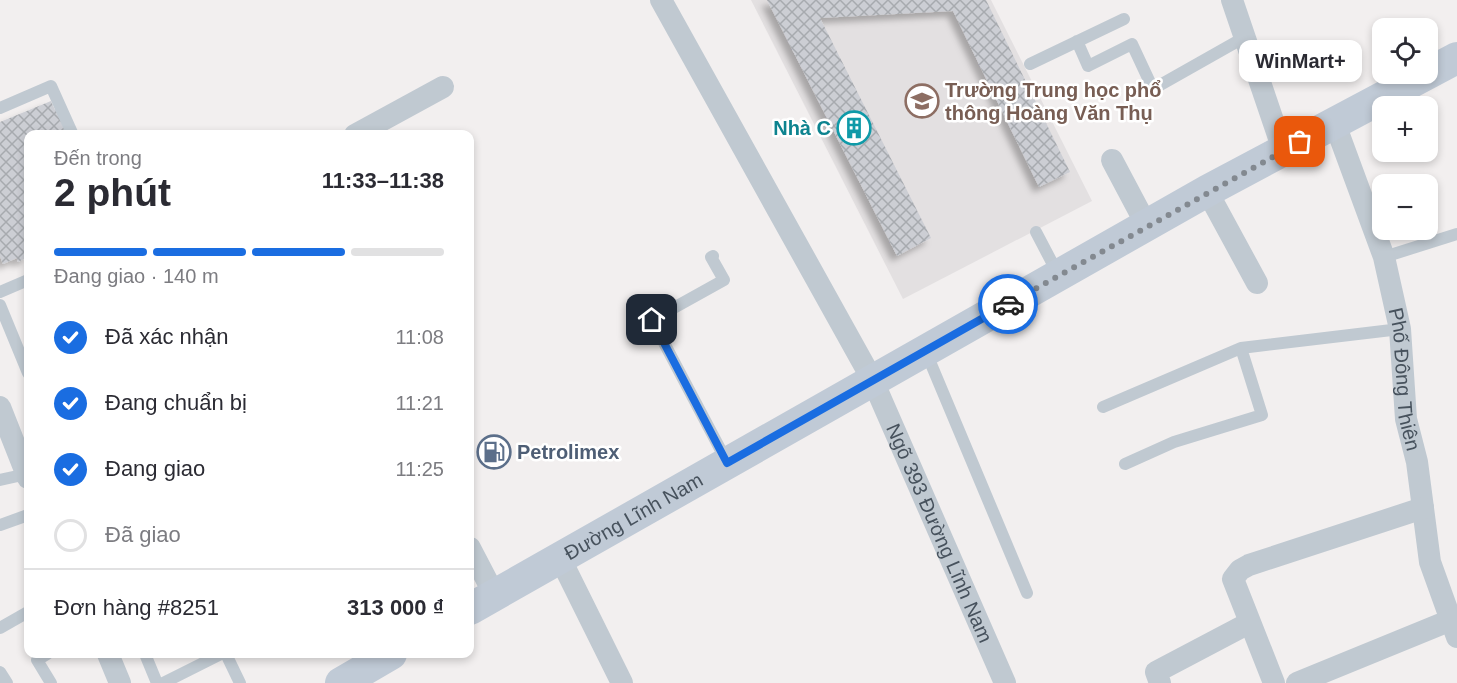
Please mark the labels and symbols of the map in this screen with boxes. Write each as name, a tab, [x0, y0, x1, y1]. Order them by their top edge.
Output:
callout: WinMart+	[1238, 40, 1362, 82]
place label: Trường Trung học phổ thông Hoàng Văn Thụ	[945, 79, 1161, 124]
school or university icon: Trường Trung học phổ thông Hoàng Văn Thụ	[904, 83, 940, 119]
building icon: Nhà C	[836, 110, 872, 146]
pin	[1274, 116, 1325, 167]
place label: Nhà C	[773, 117, 831, 139]
courier	[978, 274, 1038, 334]
pin	[626, 294, 677, 345]
street label: Phố Đông Thiên	[1385, 306, 1425, 453]
street label: Ngõ 393 Đường Lĩnh Nam	[882, 420, 997, 646]
fuel station icon: Petrolimex	[476, 434, 512, 470]
place label: Petrolimex	[517, 441, 619, 463]
street label: Đường Lĩnh Nam	[560, 468, 707, 564]

